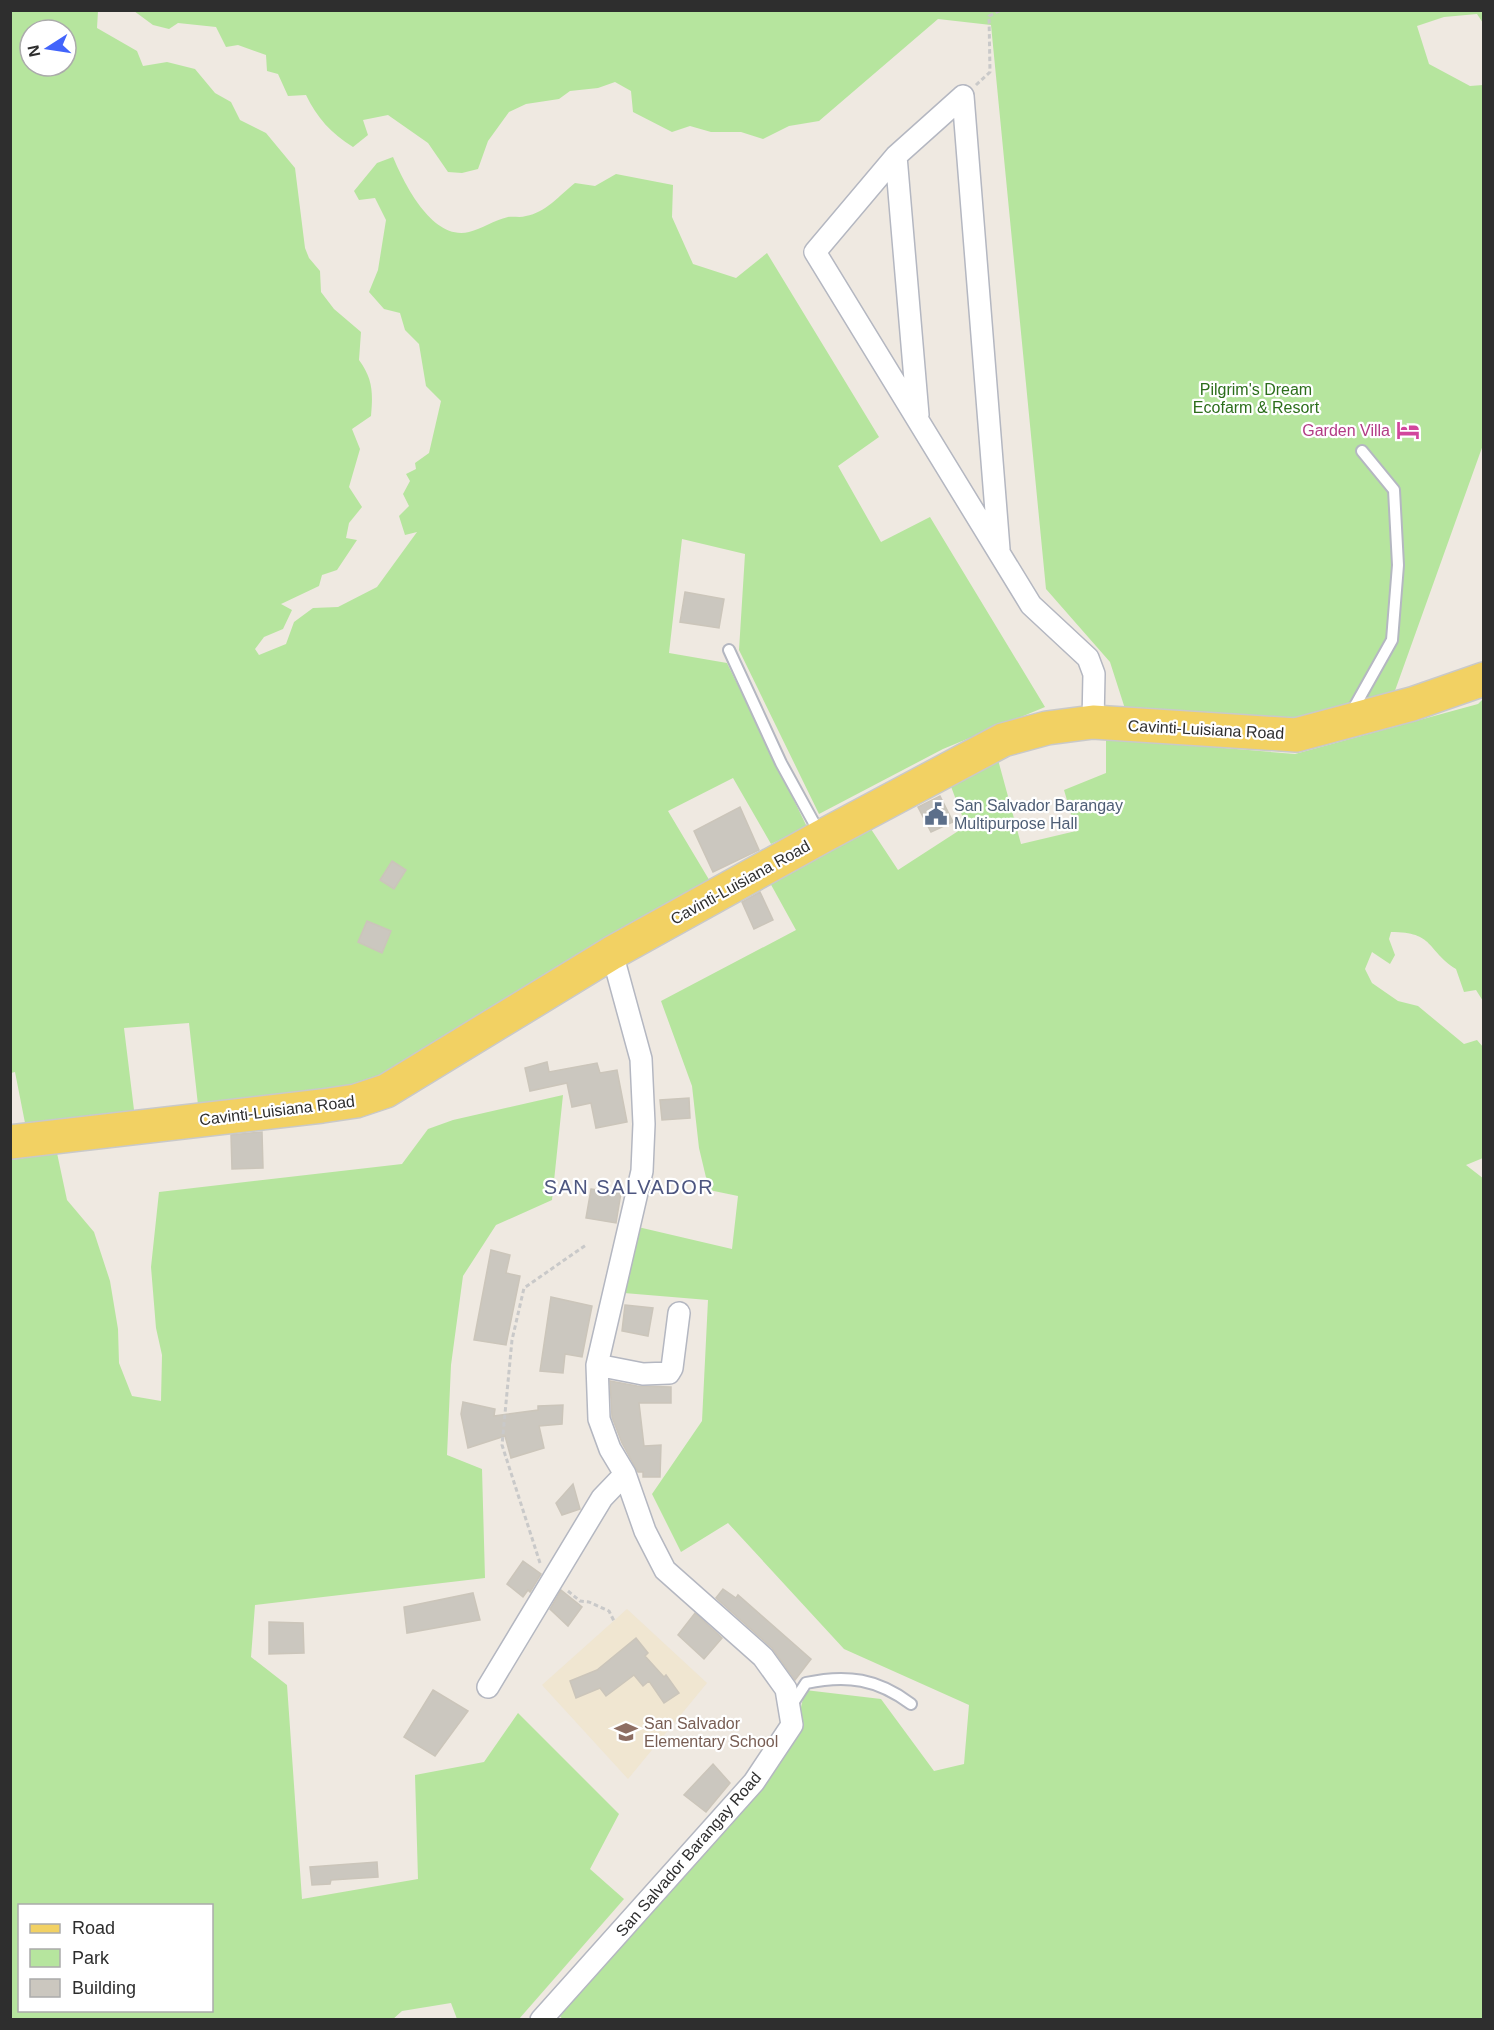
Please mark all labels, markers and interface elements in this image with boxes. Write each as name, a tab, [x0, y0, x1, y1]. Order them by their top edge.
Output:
north arrow	[18, 18, 78, 78]
text: N	[24, 44, 43, 58]
park label: Pilgrim's Dream Ecofarm & Resort	[1193, 381, 1320, 416]
hotel icon: Garden Villa	[1395, 417, 1421, 443]
place label: Garden Villa	[1302, 422, 1390, 439]
street label: Cavinti-Luisiana Road	[1127, 717, 1285, 742]
place label: San Salvador Barangay Multipurpose Hall	[954, 797, 1123, 832]
public building icon: San Salvador Barangay Multipurpose Hall	[923, 801, 949, 827]
street label: Cavinti-Luisiana Road	[668, 837, 813, 928]
street label: Cavinti-Luisiana Road	[198, 1093, 356, 1128]
district label: SAN SALVADOR	[544, 1176, 714, 1198]
place label: San Salvador Elementary School	[644, 1715, 778, 1750]
school or university icon: San Salvador Elementary School	[613, 1719, 639, 1745]
street label: San Salvador Barangay Road	[613, 1769, 764, 1940]
legend	[18, 1904, 213, 2012]
text: Road	[72, 1918, 115, 1938]
text: Park	[72, 1948, 110, 1968]
text: Building	[72, 1978, 136, 1998]

